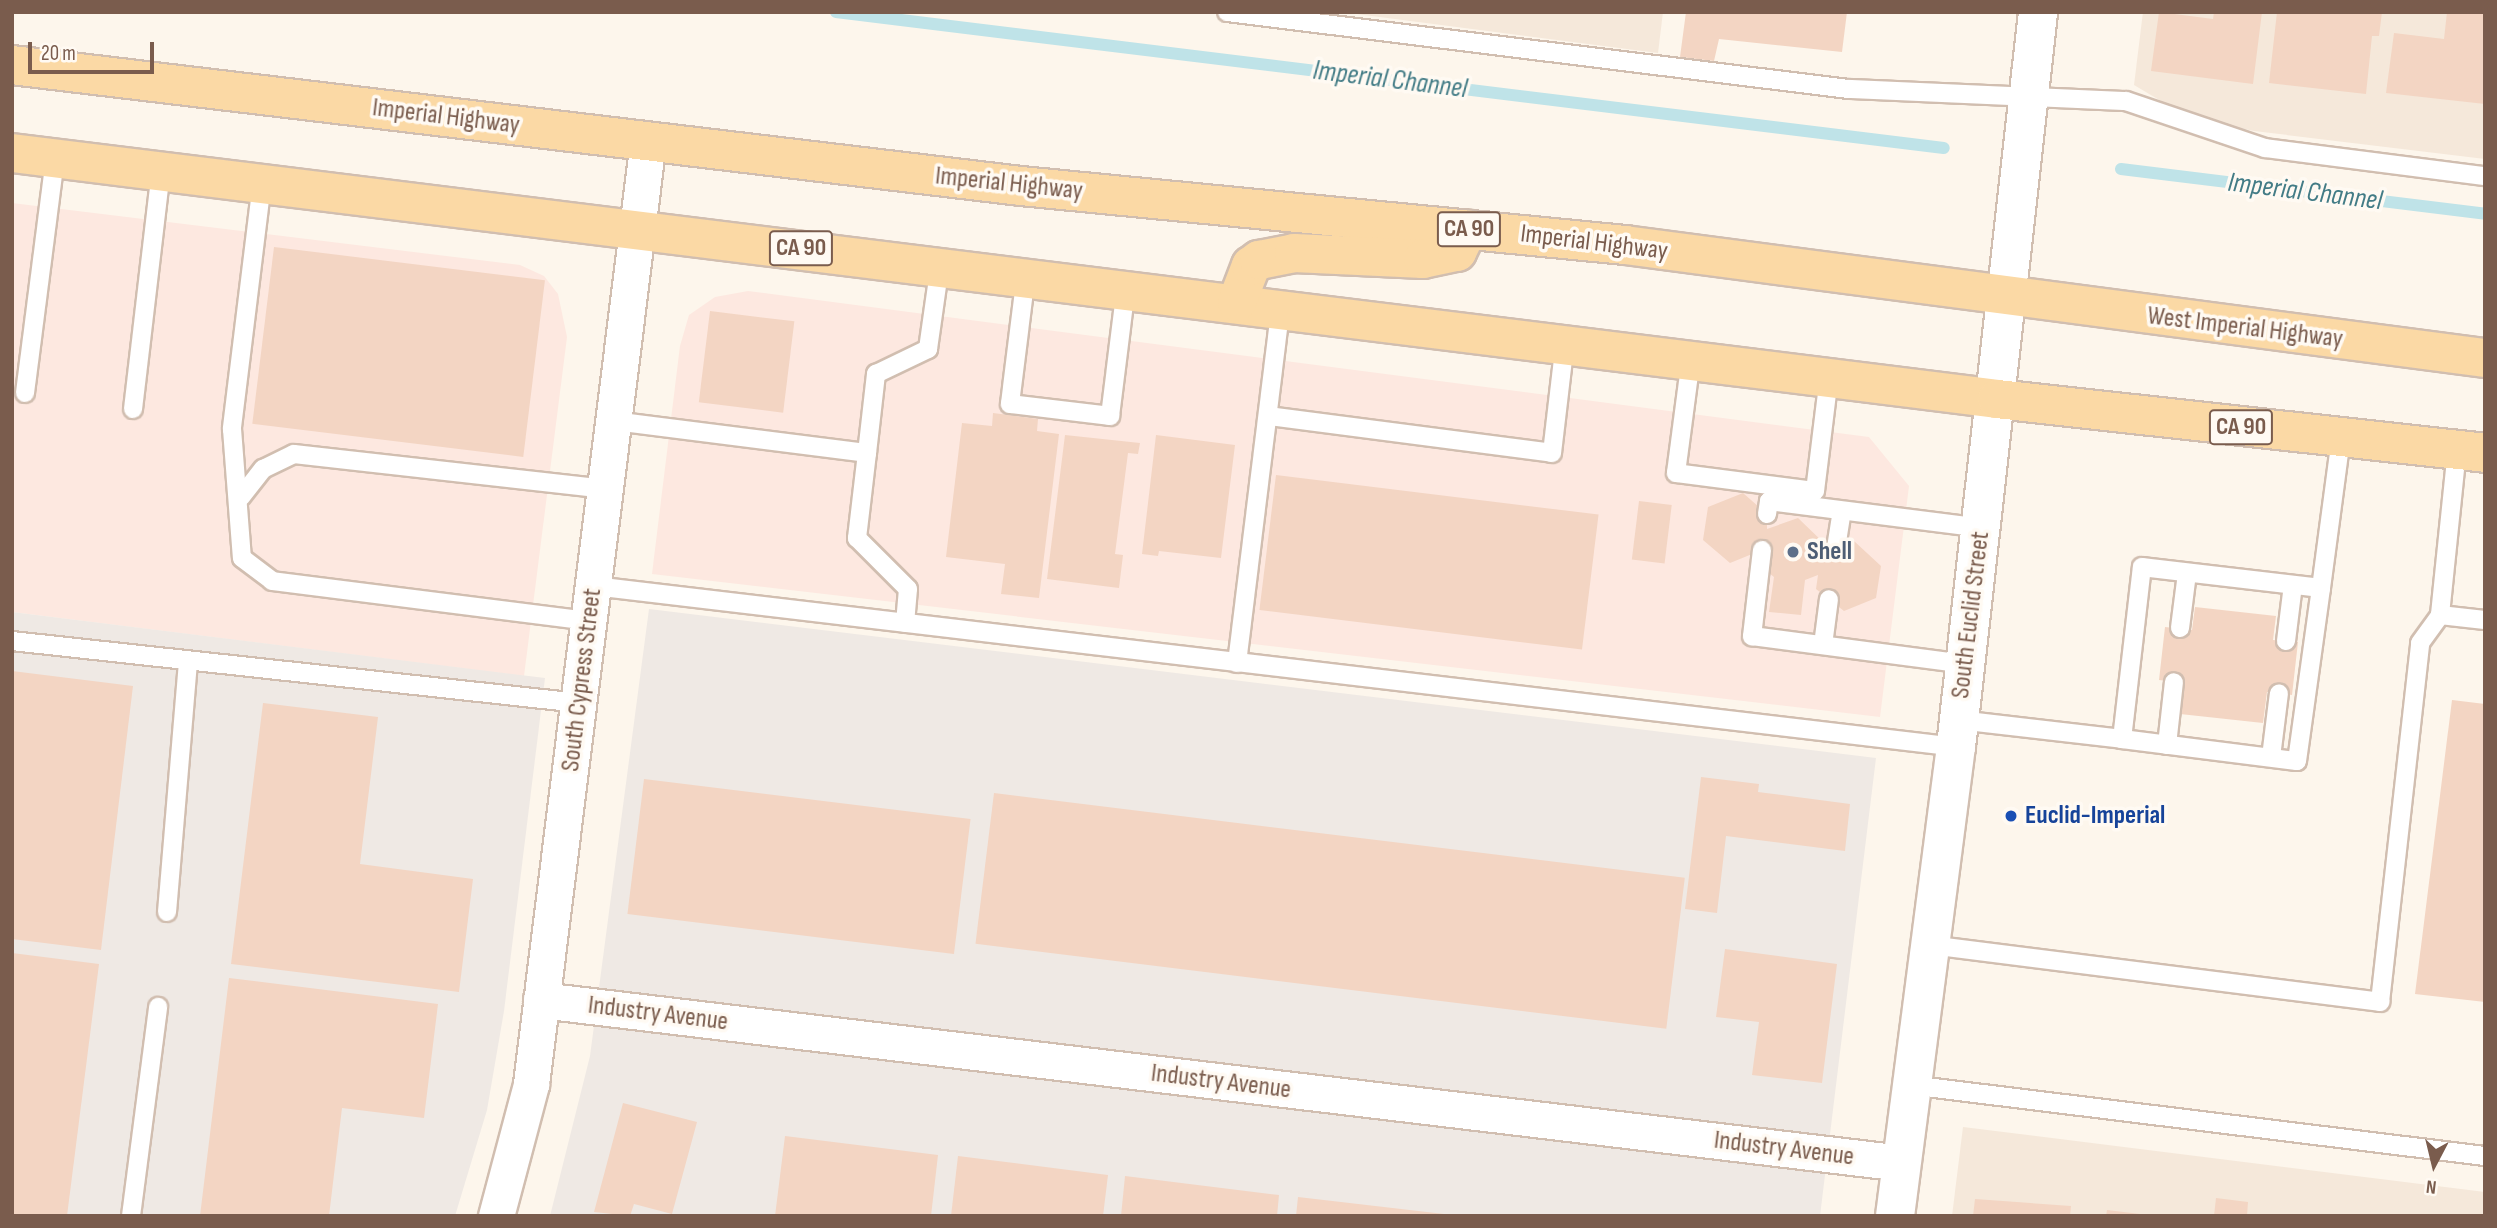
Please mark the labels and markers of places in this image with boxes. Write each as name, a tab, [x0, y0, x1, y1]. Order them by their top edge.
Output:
place label: Shell	[1807, 536, 1852, 568]
marker: Shell	[1785, 544, 1801, 560]
place label: Euclid-Imperial	[2025, 800, 2165, 832]
marker: Euclid-Imperial	[2003, 808, 2019, 824]

